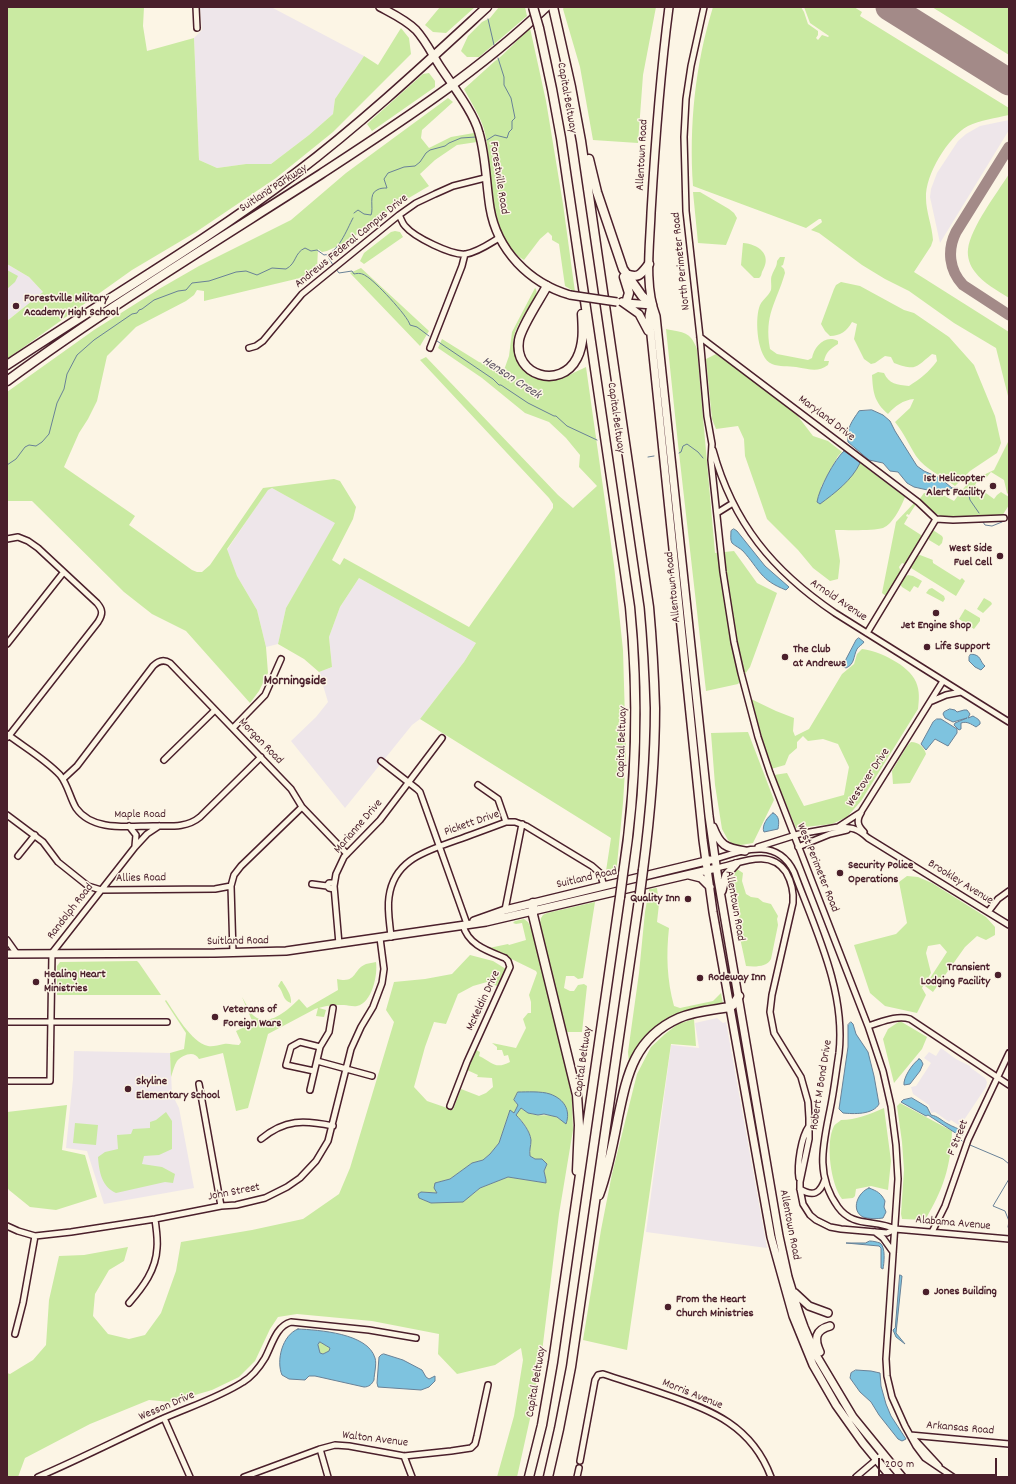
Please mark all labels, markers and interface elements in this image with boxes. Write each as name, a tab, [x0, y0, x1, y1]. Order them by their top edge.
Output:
street label: Capital Beltway	[553, 62, 579, 134]
street label: Allentown Road	[634, 119, 652, 191]
street label: Forestville Road	[485, 141, 511, 215]
street label: Suitland Parkway	[237, 162, 311, 216]
street label: Andrews Federal Campus Drive	[292, 192, 412, 292]
street label: North Perimeter Road	[670, 211, 694, 311]
place label: Forestville Military Academy High School	[24, 292, 119, 320]
marker: Forestville Military Academy High School	[11, 301, 21, 311]
water label: Henson Creek	[479, 354, 543, 404]
street label: Capital Beltway	[603, 382, 627, 454]
street label: Maryland Drive	[795, 393, 857, 445]
place label: 1st Helicopter Alert Facility	[924, 472, 985, 500]
marker: 1st Helicopter Alert Facility	[988, 481, 998, 491]
place label: West Side Fuel Cell	[949, 542, 992, 570]
street label: Allentown Road	[663, 551, 685, 623]
marker: West Side Fuel Cell	[995, 551, 1005, 561]
street label: Arnold Avenue	[807, 577, 869, 625]
marker: Jet Engine Shop	[931, 608, 941, 618]
place label: Jet Engine Shop	[901, 619, 971, 633]
place label: Life Support	[935, 640, 990, 654]
marker: Life Support	[922, 642, 932, 652]
place label: The Club at Andrews	[793, 643, 846, 671]
marker: The Club at Andrews	[780, 652, 790, 662]
district label: Morningside	[264, 674, 326, 690]
street label: Capital Beltway	[615, 706, 631, 778]
street label: Morgan Road	[235, 716, 285, 768]
street label: Westover Drive	[844, 746, 894, 810]
street label: Marianne Drive	[332, 797, 386, 857]
street label: Maple Road	[114, 808, 166, 822]
street label: Pickett Drive	[443, 808, 501, 840]
street label: West Perimeter Road	[793, 821, 841, 915]
street label: Brookley Avenue	[925, 857, 995, 909]
place label: Security Police Operations	[848, 859, 913, 887]
street label: Suitland Road	[555, 865, 619, 893]
marker: Security Police Operations	[835, 868, 845, 878]
street label: Allentown Road	[721, 870, 747, 942]
street label: Allies Road	[116, 871, 166, 887]
street label: Randolph Road	[45, 881, 97, 943]
place label: Quality Inn	[630, 892, 680, 906]
marker: Quality Inn	[683, 894, 693, 904]
street label: Suitland Road	[207, 934, 269, 950]
place label: Transient Lodging Facility	[921, 961, 990, 989]
place label: Healing Heart Ministries	[44, 968, 106, 996]
street label: McKeldin Drive	[464, 969, 504, 1033]
marker: Transient Lodging Facility	[993, 970, 1003, 980]
place label: Rodeway Inn	[708, 971, 766, 985]
marker: Rodeway Inn	[695, 973, 705, 983]
marker: Healing Heart Ministries	[31, 977, 41, 987]
place label: Veterans of Foreign Wars	[223, 1003, 281, 1031]
marker: Veterans of Foreign Wars	[210, 1012, 220, 1022]
street label: Capital Beltway	[572, 1026, 596, 1098]
street label: Robert M Bond Drive	[808, 1039, 836, 1131]
place label: Skyline Elementary School	[136, 1075, 220, 1103]
marker: Skyline Elementary School	[123, 1084, 133, 1094]
street label: F Street	[945, 1118, 973, 1158]
street label: John Street	[207, 1181, 261, 1205]
street label: Allentown Road	[775, 1189, 803, 1261]
street label: Alabama Avenue	[915, 1214, 991, 1234]
place label: Jones Building	[934, 1285, 997, 1299]
marker: Jones Building	[921, 1287, 931, 1297]
place label: From the Heart Church Ministries	[676, 1293, 754, 1321]
marker: From the Heart Church Ministries	[663, 1302, 673, 1312]
street label: Capital Beltway	[524, 1346, 550, 1418]
street label: Morris Avenue	[660, 1376, 724, 1414]
street label: Wesson Drive	[137, 1389, 197, 1425]
street label: Arkansas Road	[925, 1419, 995, 1439]
street label: Walton Avenue	[341, 1429, 409, 1451]
scale bar	[880, 1450, 999, 1476]
text: 200 m	[885, 1456, 914, 1473]

